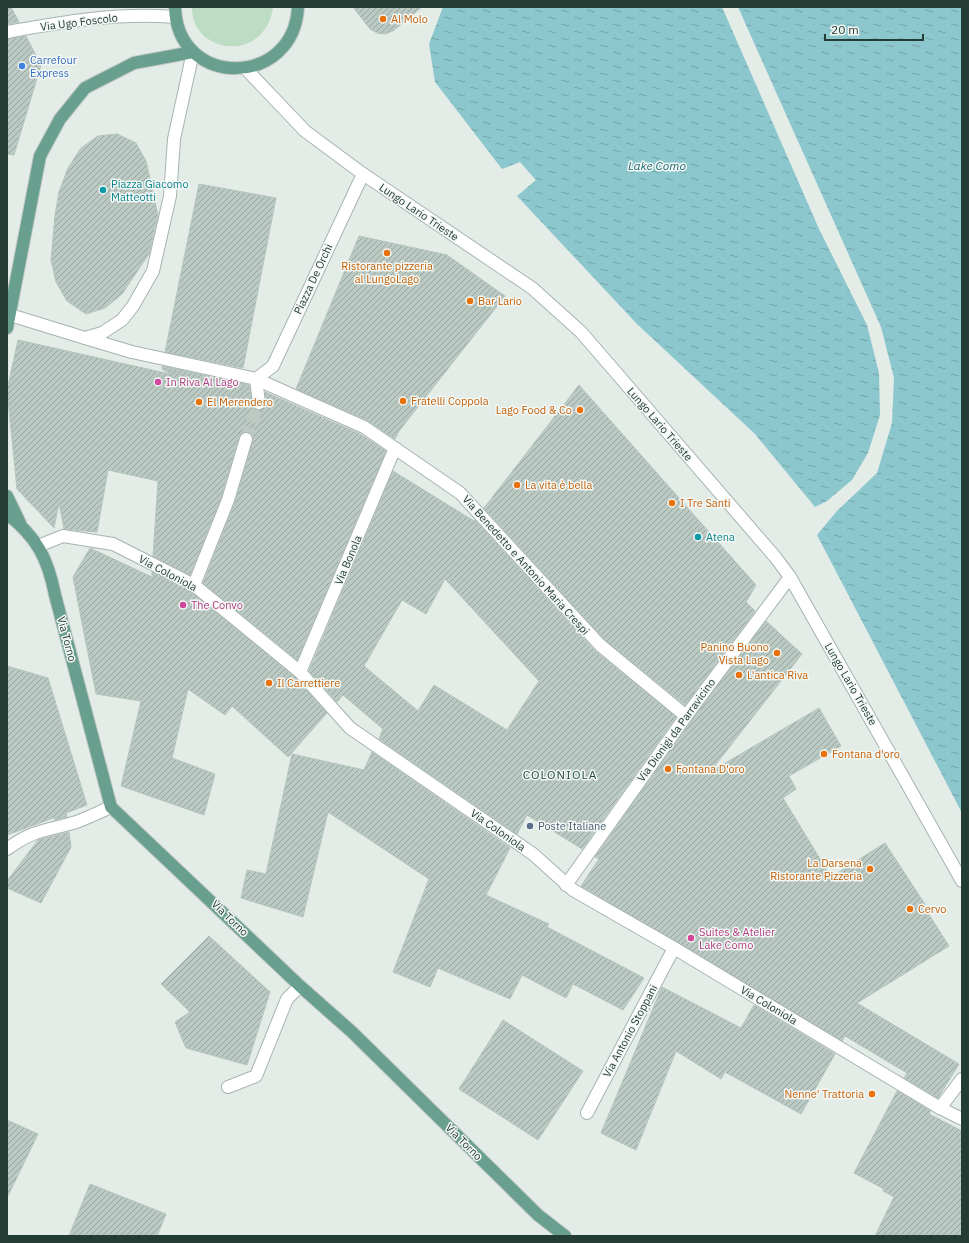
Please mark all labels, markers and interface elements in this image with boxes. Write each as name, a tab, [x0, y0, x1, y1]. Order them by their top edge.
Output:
street label: Via Ugo Foscolo	[39, 10, 119, 34]
place label: Al Molo	[391, 12, 428, 26]
marker: Al Molo	[378, 14, 388, 24]
scale bar	[825, 16, 923, 42]
text: 20 m	[831, 22, 859, 37]
place label: Carrefour Express	[30, 53, 77, 80]
marker: Carrefour Express	[17, 61, 27, 71]
water label: Lake Como	[628, 158, 686, 173]
place label: Piazza Giacomo Matteotti	[111, 177, 189, 204]
street label: Lungo Lario Trieste	[377, 180, 461, 244]
marker: Piazza Giacomo Matteotti	[98, 185, 108, 195]
street label: Piazza De Orchi	[291, 241, 335, 317]
marker: Ristorante pizzeria al LungoLago	[382, 248, 392, 258]
place label: Ristorante pizzeria al LungoLago	[341, 259, 433, 286]
place label: Bar Lario	[478, 294, 522, 308]
marker: Bar Lario	[465, 296, 475, 306]
place label: In Riva Al Lago	[166, 375, 239, 389]
marker: In Riva Al Lago	[153, 377, 163, 387]
street label: Lungo Lario Trieste	[624, 384, 696, 464]
place label: Fratelli Coppola	[411, 394, 489, 408]
place label: El Merendero	[207, 395, 273, 409]
marker: Fratelli Coppola	[398, 396, 408, 406]
marker: El Merendero	[194, 397, 204, 407]
place label: Lago Food & Co	[496, 403, 572, 417]
marker: Lago Food & Co	[575, 405, 585, 415]
place label: La vita è bella	[525, 478, 592, 492]
marker: La vita è bella	[512, 480, 522, 490]
street label: Via Benedetto e Antonio Maria Crespi	[459, 492, 593, 638]
place label: I Tre Santi	[680, 496, 731, 510]
marker: I Tre Santi	[667, 498, 677, 508]
place label: Atena	[706, 530, 735, 544]
marker: Atena	[693, 532, 703, 542]
street label: Via Bonola	[331, 533, 365, 587]
street label: Via Coloniola	[136, 552, 200, 594]
place label: The Convo	[191, 598, 243, 612]
marker: The Convo	[178, 600, 188, 610]
street label: Via Torno	[54, 615, 80, 663]
place label: Panino Buono Vista Lago	[701, 640, 769, 667]
street label: Lungo Lario Trieste	[822, 640, 880, 728]
marker: Panino Buono Vista Lago	[772, 648, 782, 658]
place label: L'antica Riva	[747, 668, 808, 682]
marker: L'antica Riva	[734, 670, 744, 680]
place label: Il Carrettiere	[277, 676, 340, 690]
street label: Via Dionigi da Parravicino	[634, 676, 718, 784]
marker: Il Carrettiere	[264, 678, 274, 688]
place label: Fontana d'oro	[832, 747, 900, 761]
marker: Fontana d'oro	[819, 749, 829, 759]
place label: Fontana D'oro	[676, 762, 745, 776]
marker: Fontana D'oro	[663, 764, 673, 774]
district label: COLONIOLA	[523, 767, 597, 782]
street label: Via Coloniola	[468, 806, 528, 854]
place label: Poste Italiane	[538, 819, 606, 833]
marker: Poste Italiane	[525, 821, 535, 831]
place label: La Darsena Ristorante Pizzeria	[770, 856, 862, 883]
marker: La Darsena Ristorante Pizzeria	[865, 864, 875, 874]
street label: Via Torno	[209, 897, 251, 939]
place label: Cervo	[918, 902, 947, 916]
marker: Cervo	[905, 904, 915, 914]
place label: Suites & Atelier Lake Como	[699, 925, 775, 952]
marker: Suites & Atelier Lake Como	[686, 933, 696, 943]
street label: Via Antonio Stoppani	[600, 982, 660, 1080]
street label: Via Coloniola	[738, 982, 800, 1028]
place label: Nenne' Trattoria	[785, 1087, 864, 1101]
marker: Nenne' Trattoria	[867, 1089, 877, 1099]
street label: Via Torno	[443, 1121, 485, 1163]

